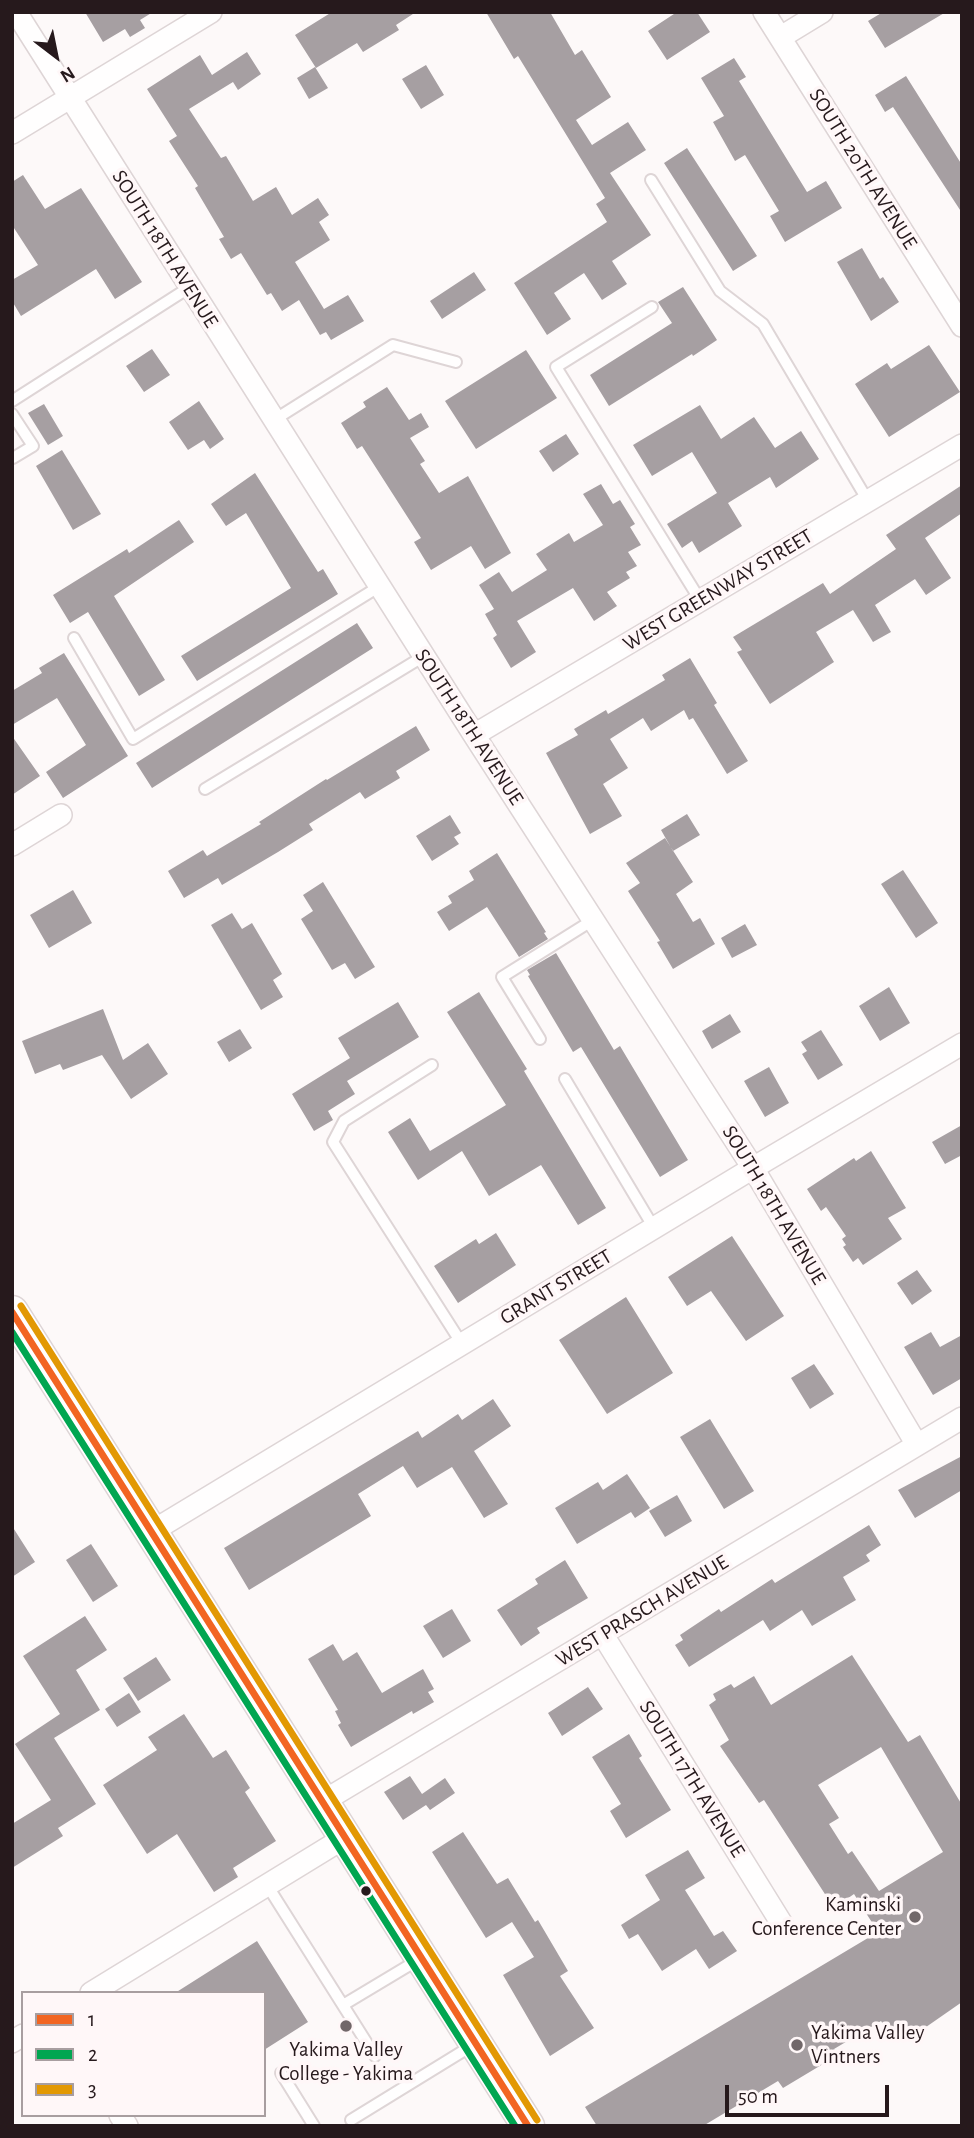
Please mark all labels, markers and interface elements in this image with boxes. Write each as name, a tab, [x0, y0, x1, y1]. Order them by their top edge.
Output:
north arrow	[21, 21, 91, 91]
text: N	[57, 63, 78, 86]
street label: SOUTH 20TH AVENUE	[803, 84, 923, 254]
street label: SOUTH 18TH AVENUE	[106, 166, 224, 332]
street label: WEST GREENWAY STREET	[619, 523, 817, 657]
street label: SOUTH 18TH AVENUE	[409, 644, 529, 810]
street label: SOUTH 18TH AVENUE	[717, 1121, 831, 1289]
street label: GRANT STREET	[495, 1244, 617, 1330]
street label: WEST PRASCH AVENUE	[551, 1550, 733, 1672]
street label: SOUTH 17TH AVENUE	[634, 1696, 750, 1862]
unlabelled marker	[359, 1884, 373, 1898]
place label: Kaminski Conference Center	[752, 1892, 901, 1942]
marker: Kaminski Conference Center	[907, 1909, 923, 1925]
legend	[21, 1991, 266, 2117]
text: 1	[88, 2009, 95, 2030]
marker: Yakima Valley College - Yakima	[338, 2018, 354, 2034]
place label: Yakima Valley Vintners	[811, 2020, 925, 2070]
place label: Yakima Valley College - Yakima	[279, 2037, 413, 2087]
marker: Yakima Valley Vintners	[789, 2037, 805, 2053]
text: 2	[88, 2044, 98, 2065]
scale bar	[729, 2072, 894, 2116]
text: 3	[88, 2079, 97, 2100]
text: 50 m	[738, 2086, 778, 2107]

